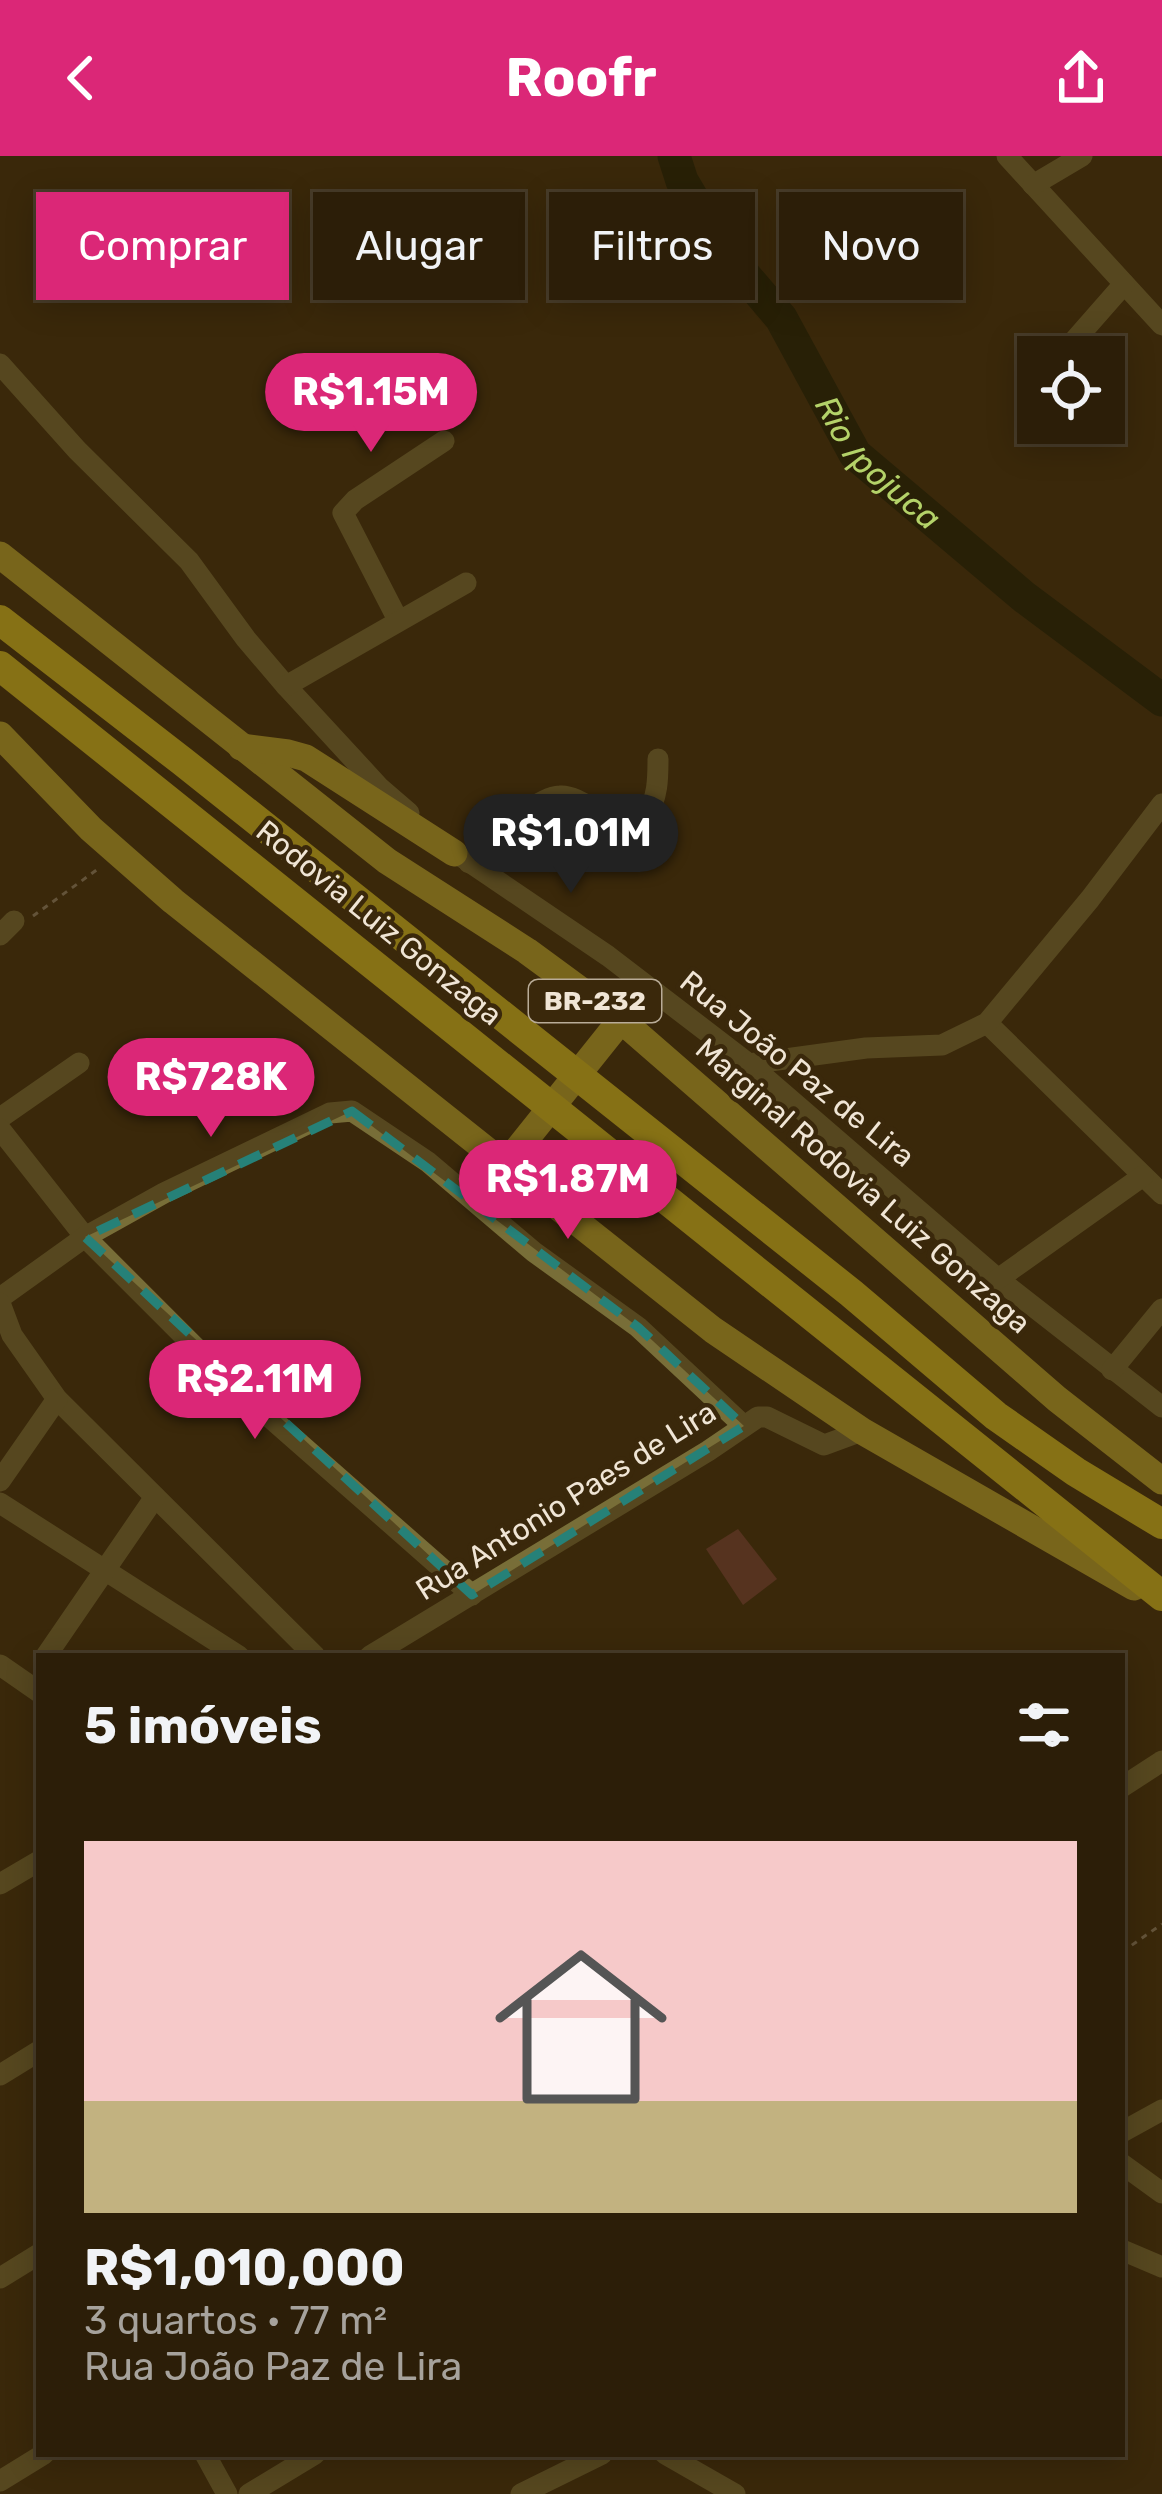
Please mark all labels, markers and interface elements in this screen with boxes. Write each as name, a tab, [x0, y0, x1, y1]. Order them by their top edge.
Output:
icon: back	[48, 45, 114, 111]
icon: share	[1048, 45, 1114, 111]
text: Roofr	[505, 46, 657, 110]
chip: Comprar	[36, 192, 289, 300]
chip: Alugar	[313, 192, 525, 300]
chip: Filtros	[549, 192, 755, 300]
chip: Novo	[779, 192, 963, 300]
map controls	[1017, 336, 1125, 444]
button: locate	[1017, 336, 1125, 444]
pin: R$1.15M	[260, 353, 482, 455]
text: R$1.15M	[292, 369, 450, 415]
water label: Rio Ipojuca	[807, 389, 949, 538]
pin: R$1.01M	[460, 794, 682, 896]
text: R$1.01M	[490, 810, 652, 856]
street label: Rodovia Luiz Gonzaga	[249, 813, 509, 1033]
street label: Rua João Paz de Lira	[673, 963, 921, 1175]
road number: BR-232	[529, 980, 661, 1022]
street label: Marginal Rodovia Luiz Gonzaga	[688, 1031, 1038, 1341]
pin: R$728K	[113, 1038, 309, 1140]
text: R$728K	[135, 1054, 287, 1100]
pin: R$1.87M	[457, 1140, 679, 1242]
text: R$1.87M	[486, 1156, 650, 1202]
pin: R$2.11M	[144, 1340, 366, 1442]
text: R$2.11M	[176, 1356, 334, 1402]
street label: Rua Antonio Paes de Lira	[409, 1394, 723, 1608]
icon: filters	[1011, 1692, 1077, 1758]
text: 5 imóveis	[84, 1695, 322, 1756]
icon: home	[473, 1919, 689, 2135]
text: R$1,010,000	[84, 2237, 405, 2298]
text: 3 quartos · 77 m²	[84, 2298, 387, 2344]
text: Rua João Paz de Lira	[84, 2344, 462, 2390]

